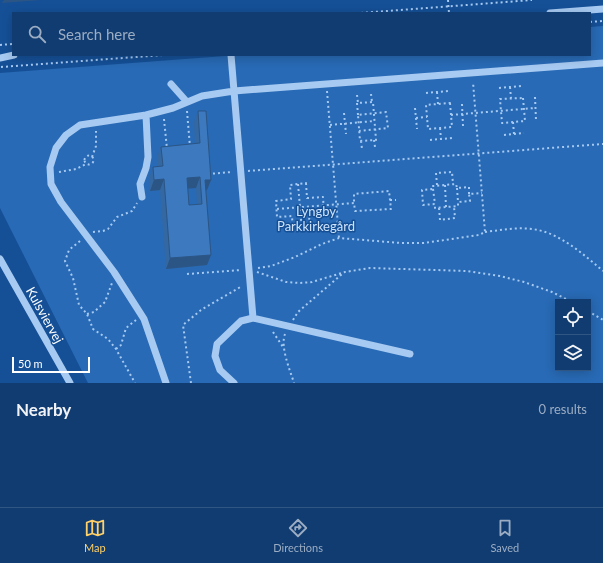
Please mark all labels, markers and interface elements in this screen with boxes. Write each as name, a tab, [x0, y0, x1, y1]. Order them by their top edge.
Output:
search box	[12, 12, 591, 56]
icon: search	[26, 23, 48, 45]
text: Search here	[58, 25, 135, 43]
park label: Lyngby Parkkirkegård	[277, 203, 355, 234]
street label: Kulsviervej	[23, 284, 67, 346]
map controls	[555, 299, 591, 371]
button: locate	[555, 299, 591, 335]
button: layers	[555, 335, 591, 371]
scale bar	[12, 355, 90, 374]
text: 50 m	[18, 357, 43, 370]
text: Nearby	[16, 399, 71, 420]
text: 0 results	[539, 401, 587, 417]
tab: Map	[84, 517, 106, 554]
tab: Directions	[273, 517, 323, 554]
tab: Saved	[490, 517, 519, 554]

